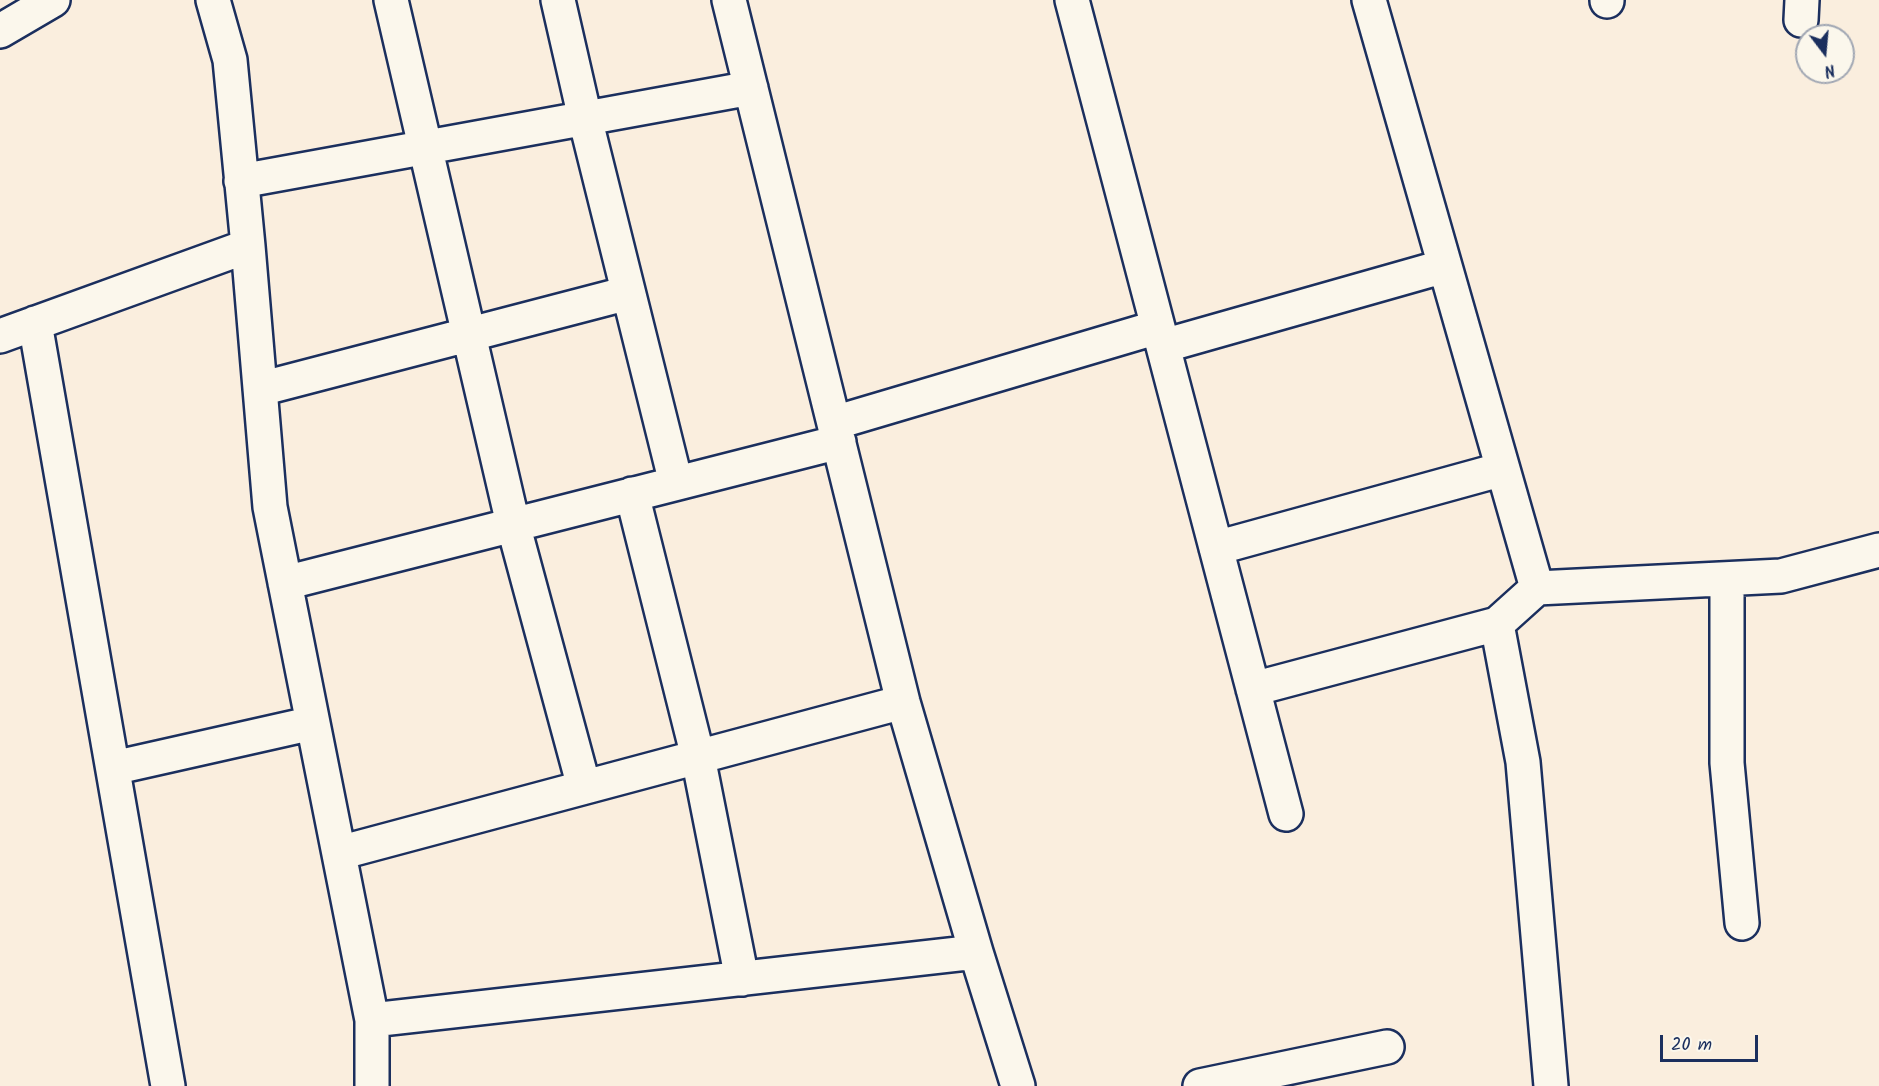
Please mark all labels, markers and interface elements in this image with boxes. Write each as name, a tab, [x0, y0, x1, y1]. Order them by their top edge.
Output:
north arrow	[1795, 24, 1855, 84]
text: N	[1821, 56, 1838, 83]
scale bar	[1663, 1023, 1760, 1061]
text: 20 m	[1671, 1031, 1712, 1060]

